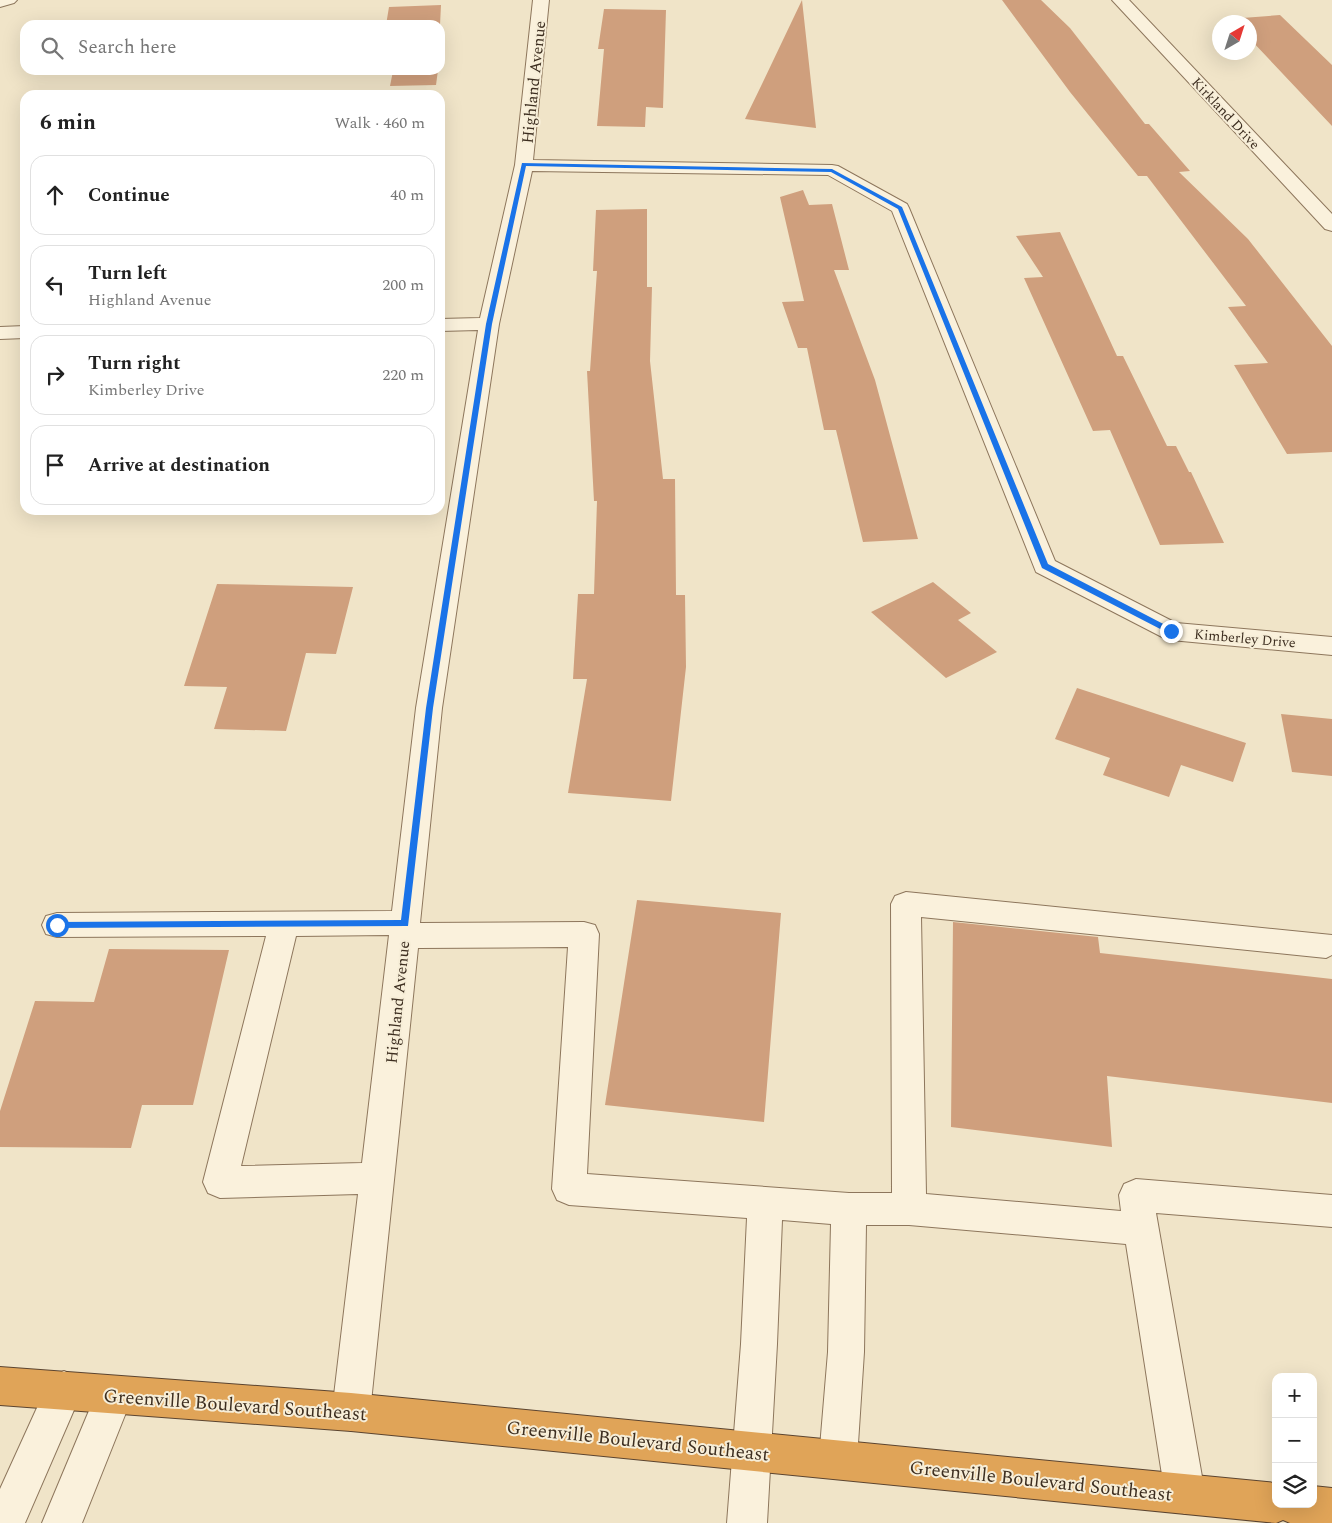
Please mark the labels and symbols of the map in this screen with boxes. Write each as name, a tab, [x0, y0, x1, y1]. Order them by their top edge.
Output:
north arrow	[1212, 15, 1257, 60]
street label: Highland Avenue	[516, 19, 552, 145]
street label: Kirkland Drive	[1186, 72, 1265, 154]
route end	[1160, 620, 1183, 643]
street label: Kimberley Drive	[1193, 624, 1297, 653]
route start	[46, 914, 69, 937]
street label: Highland Avenue	[380, 939, 416, 1065]
street label: Greenville Boulevard Southeast	[102, 1382, 368, 1429]
street label: Greenville Boulevard Southeast	[505, 1413, 771, 1470]
street label: Greenville Boulevard Southeast	[908, 1453, 1174, 1510]

